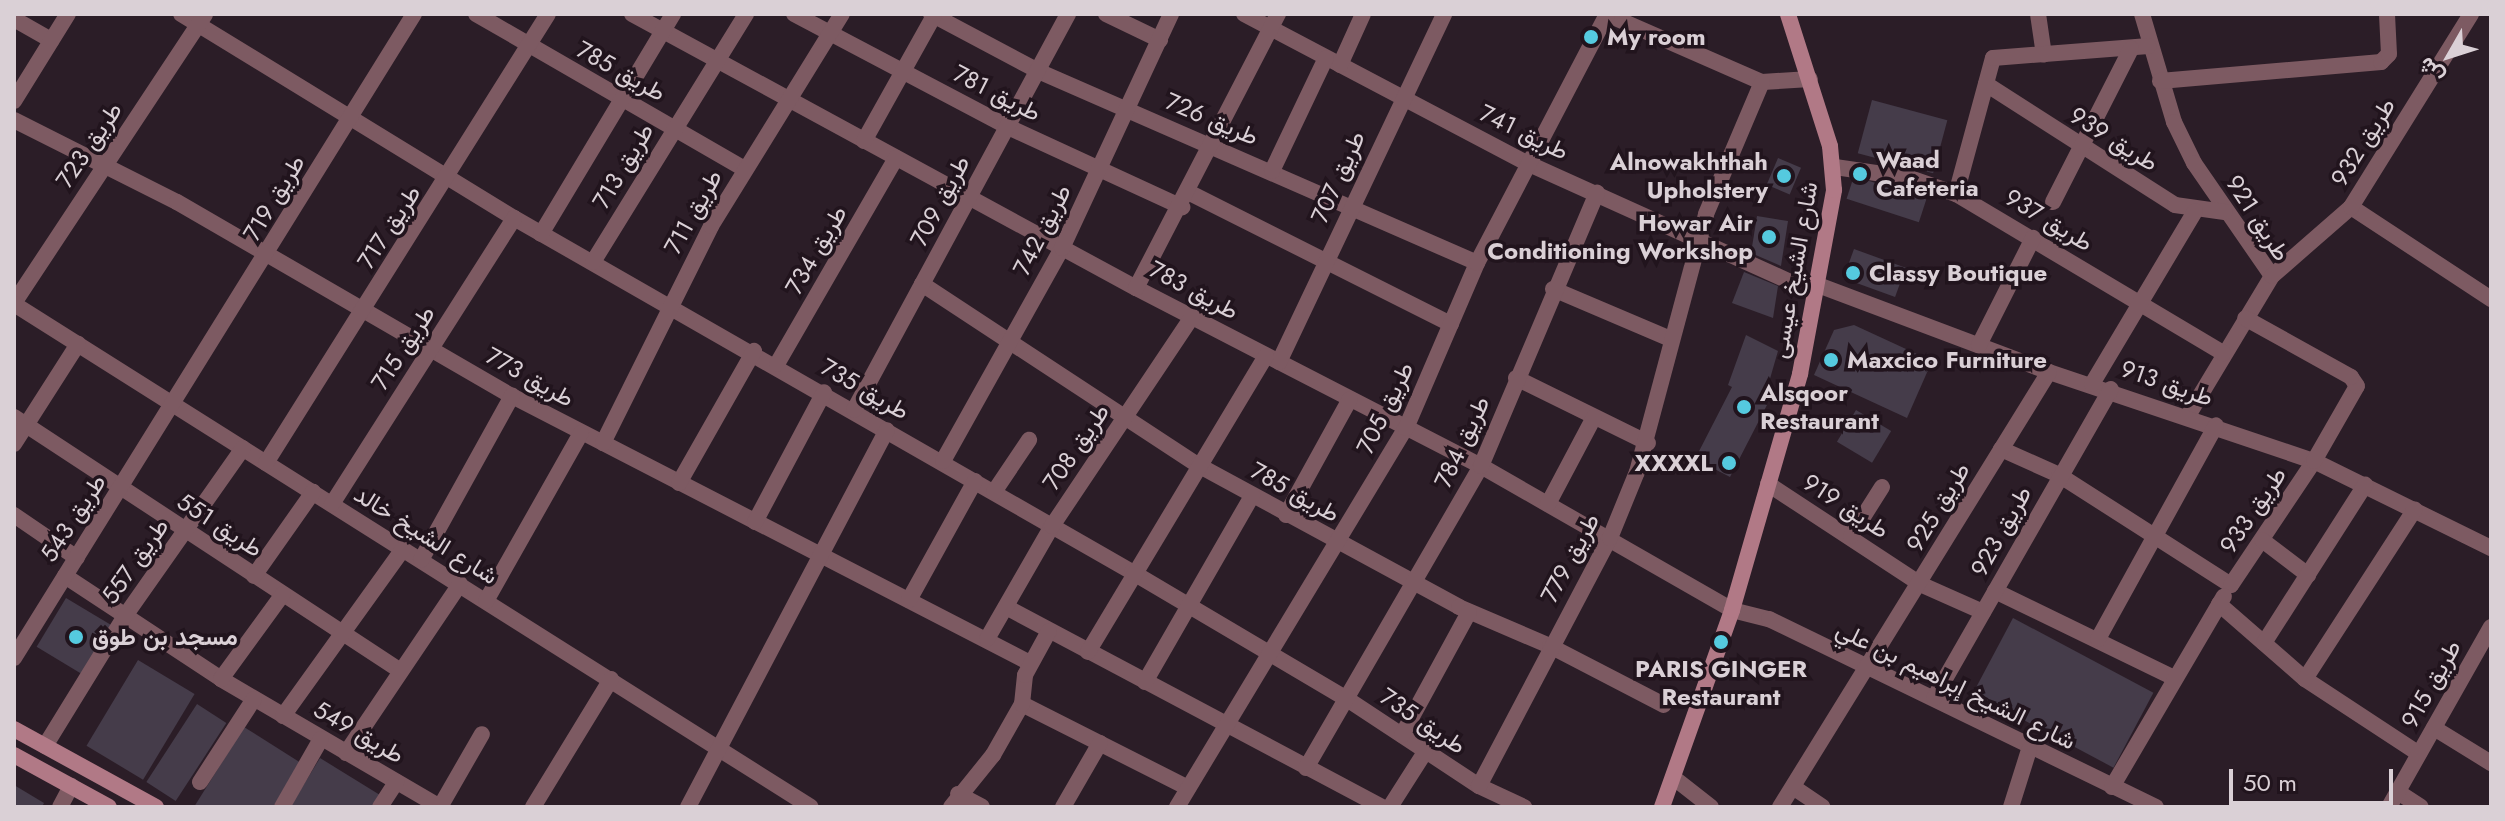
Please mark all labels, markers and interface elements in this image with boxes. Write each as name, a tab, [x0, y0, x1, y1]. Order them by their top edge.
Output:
north arrow	[2409, 16, 2489, 96]
place label: My room	[1607, 23, 1706, 51]
marker: My room	[1582, 28, 1600, 46]
street label: طريق 785	[571, 35, 671, 107]
text: ش	[2410, 51, 2451, 91]
street label: طريق 781	[948, 59, 1046, 127]
street label: طريق 726	[1161, 87, 1263, 151]
street label: طريق 932	[2325, 93, 2401, 191]
street label: طريق 723	[50, 97, 128, 193]
street label: طريق 741	[1475, 98, 1573, 166]
street label: طريق 939	[2064, 101, 2164, 177]
street label: طريق 713	[586, 118, 660, 214]
street label: طريق 707	[1305, 127, 1371, 227]
place label: Waad Cafeteria	[1876, 146, 1979, 202]
place label: Alnowakhthah Upholstery	[1610, 148, 1768, 204]
street label: طريق 719	[237, 150, 311, 246]
street label: طريق 709	[904, 151, 976, 251]
street label: طريق 711	[658, 165, 728, 259]
marker: Waad Cafeteria	[1851, 165, 1869, 183]
marker: Alnowakhthah Upholstery	[1775, 167, 1793, 185]
street label: طريق 921	[2220, 170, 2296, 266]
street label: شارع الشيخ عيسى	[1764, 179, 1824, 361]
street label: طريق 717	[351, 180, 427, 274]
street label: طريق 742	[1007, 180, 1077, 280]
street label: طريق 937	[2000, 183, 2098, 257]
street label: طريق 734	[779, 200, 853, 300]
place label: Howar Air Conditioning Workshop	[1487, 209, 1753, 265]
marker: Howar Air Conditioning Workshop	[1760, 228, 1778, 246]
street label: طريق 783	[1144, 255, 1244, 325]
place label: Classy Boutique	[1869, 259, 2047, 287]
marker: Classy Boutique	[1844, 264, 1862, 282]
street label: طريق 715	[365, 300, 441, 396]
street label: طريق 773	[481, 341, 579, 413]
place label: Maxcico Furniture	[1847, 346, 2047, 374]
marker: Maxcico Furniture	[1822, 351, 1840, 369]
street label: طريق 735	[816, 352, 914, 426]
street label: طريق 913	[2117, 354, 2217, 412]
street label: طريق 705	[1350, 357, 1420, 459]
place label: Alsqoor Restaurant	[1760, 379, 1879, 435]
street label: طريق 784	[1428, 392, 1496, 492]
street label: طريق 708	[1037, 398, 1115, 496]
marker: Alsqoor Restaurant	[1735, 398, 1753, 416]
place label: XXXXL	[1634, 449, 1713, 477]
marker: XXXXL	[1720, 454, 1738, 472]
street label: طريق 785	[1245, 456, 1345, 528]
street label: طريق 925	[1900, 457, 1976, 557]
street label: طريق 933	[2214, 461, 2292, 559]
street label: طريق 919	[1798, 468, 1894, 544]
street label: طريق 543	[34, 469, 112, 567]
street label: شارع الشيخ خالد	[349, 479, 503, 591]
street label: طريق 923	[1964, 481, 2038, 581]
street label: طريق 551	[172, 487, 268, 563]
street label: طريق 779	[1534, 508, 1606, 608]
street label: طريق 557	[95, 513, 175, 609]
street label: شارع الشيخ إبراهيم بن علي	[1832, 614, 2080, 756]
place label: مسجد بن طوق	[92, 623, 238, 651]
marker: مسجد بن طوق	[67, 628, 85, 646]
marker: PARIS GINGER Restaurant	[1712, 633, 1730, 651]
street label: طريق 915	[2395, 635, 2467, 733]
place label: PARIS GINGER Restaurant	[1635, 655, 1807, 711]
street label: طريق 735	[1375, 682, 1471, 760]
street label: طريق 549	[309, 695, 409, 769]
scale bar	[2233, 753, 2397, 803]
text: 50 m	[2243, 765, 2297, 800]

